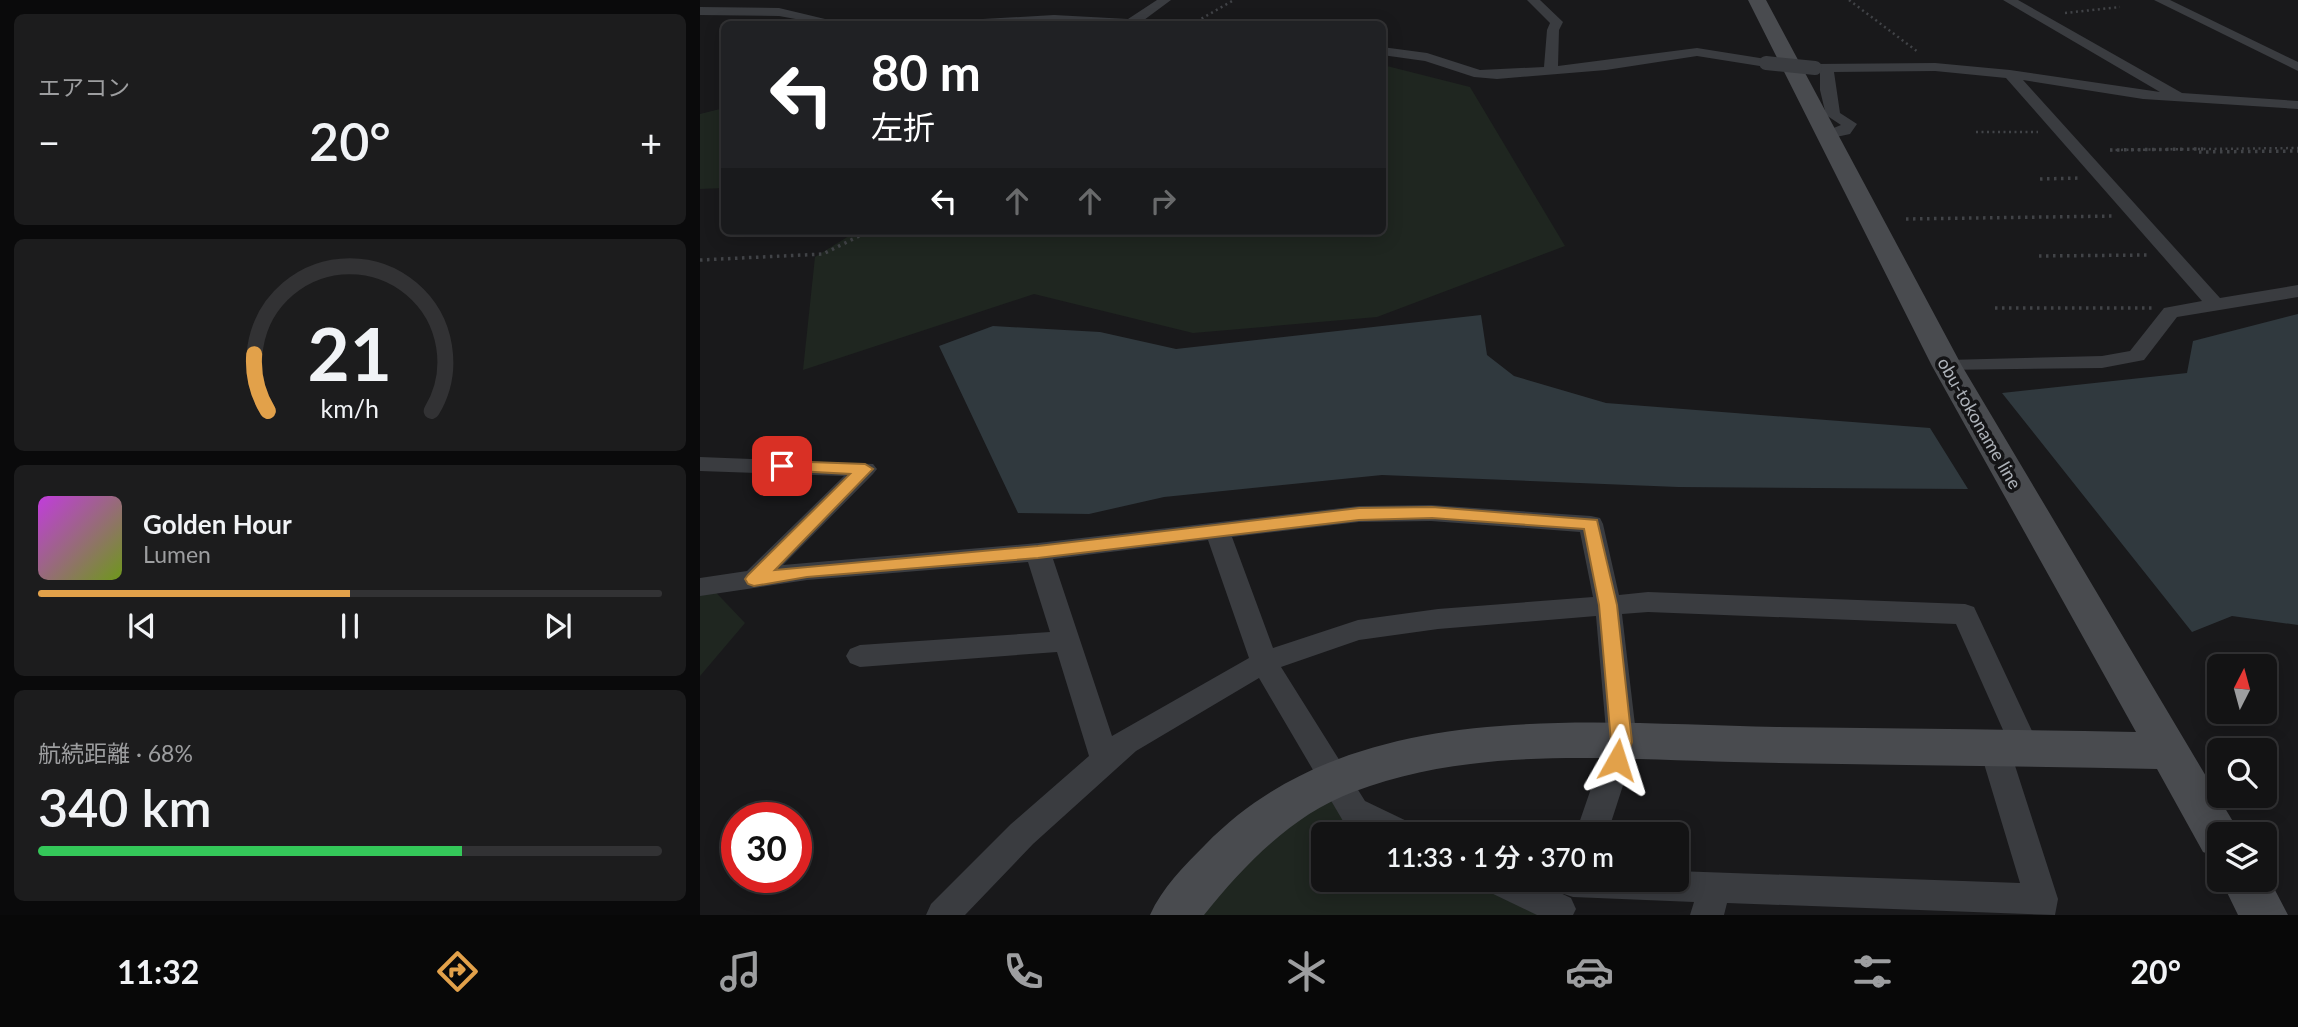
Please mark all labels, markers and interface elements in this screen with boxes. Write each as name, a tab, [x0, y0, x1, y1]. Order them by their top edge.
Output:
text: 80 m	[871, 43, 981, 101]
icon: left	[756, 49, 847, 140]
text: エアコン	[38, 73, 130, 101]
text: 左折	[871, 107, 935, 146]
text: 20°	[309, 110, 391, 172]
text: −	[38, 119, 60, 165]
text: +	[640, 119, 662, 165]
icon: left	[925, 182, 963, 220]
icon: ahead	[998, 182, 1036, 220]
icon: ahead	[1071, 182, 1109, 220]
icon: right	[1144, 182, 1182, 220]
text: 21	[308, 309, 392, 397]
street label: obu-tokoname line	[1933, 353, 2027, 493]
text: km/h	[321, 393, 379, 423]
pin	[752, 436, 812, 496]
icon: arrive	[763, 447, 801, 485]
text: Golden Hour	[143, 508, 292, 540]
text: Lumen	[143, 540, 211, 568]
icon: previous	[123, 607, 161, 645]
icon: pause	[331, 607, 369, 645]
icon: next	[539, 607, 577, 645]
north arrow	[2207, 654, 2277, 724]
map controls	[2207, 654, 2277, 892]
position arrow	[1580, 723, 1654, 797]
button: search	[2207, 738, 2277, 808]
text: 航続距離 · 68%	[38, 739, 193, 767]
text: 340 km	[38, 776, 212, 838]
speed limit sign: 30	[721, 802, 812, 893]
button: layers	[2207, 822, 2277, 892]
text: 11:33 · 1 分 · 370 m	[1386, 841, 1614, 873]
icon: directions	[433, 947, 482, 996]
icon: music	[716, 947, 765, 996]
icon: phone	[999, 947, 1048, 996]
icon: climate	[1282, 947, 1331, 996]
icon: car	[1565, 947, 1614, 996]
icon: filters	[1848, 947, 1897, 996]
text: 11:32	[117, 952, 199, 991]
text: 20°	[2131, 952, 2181, 991]

